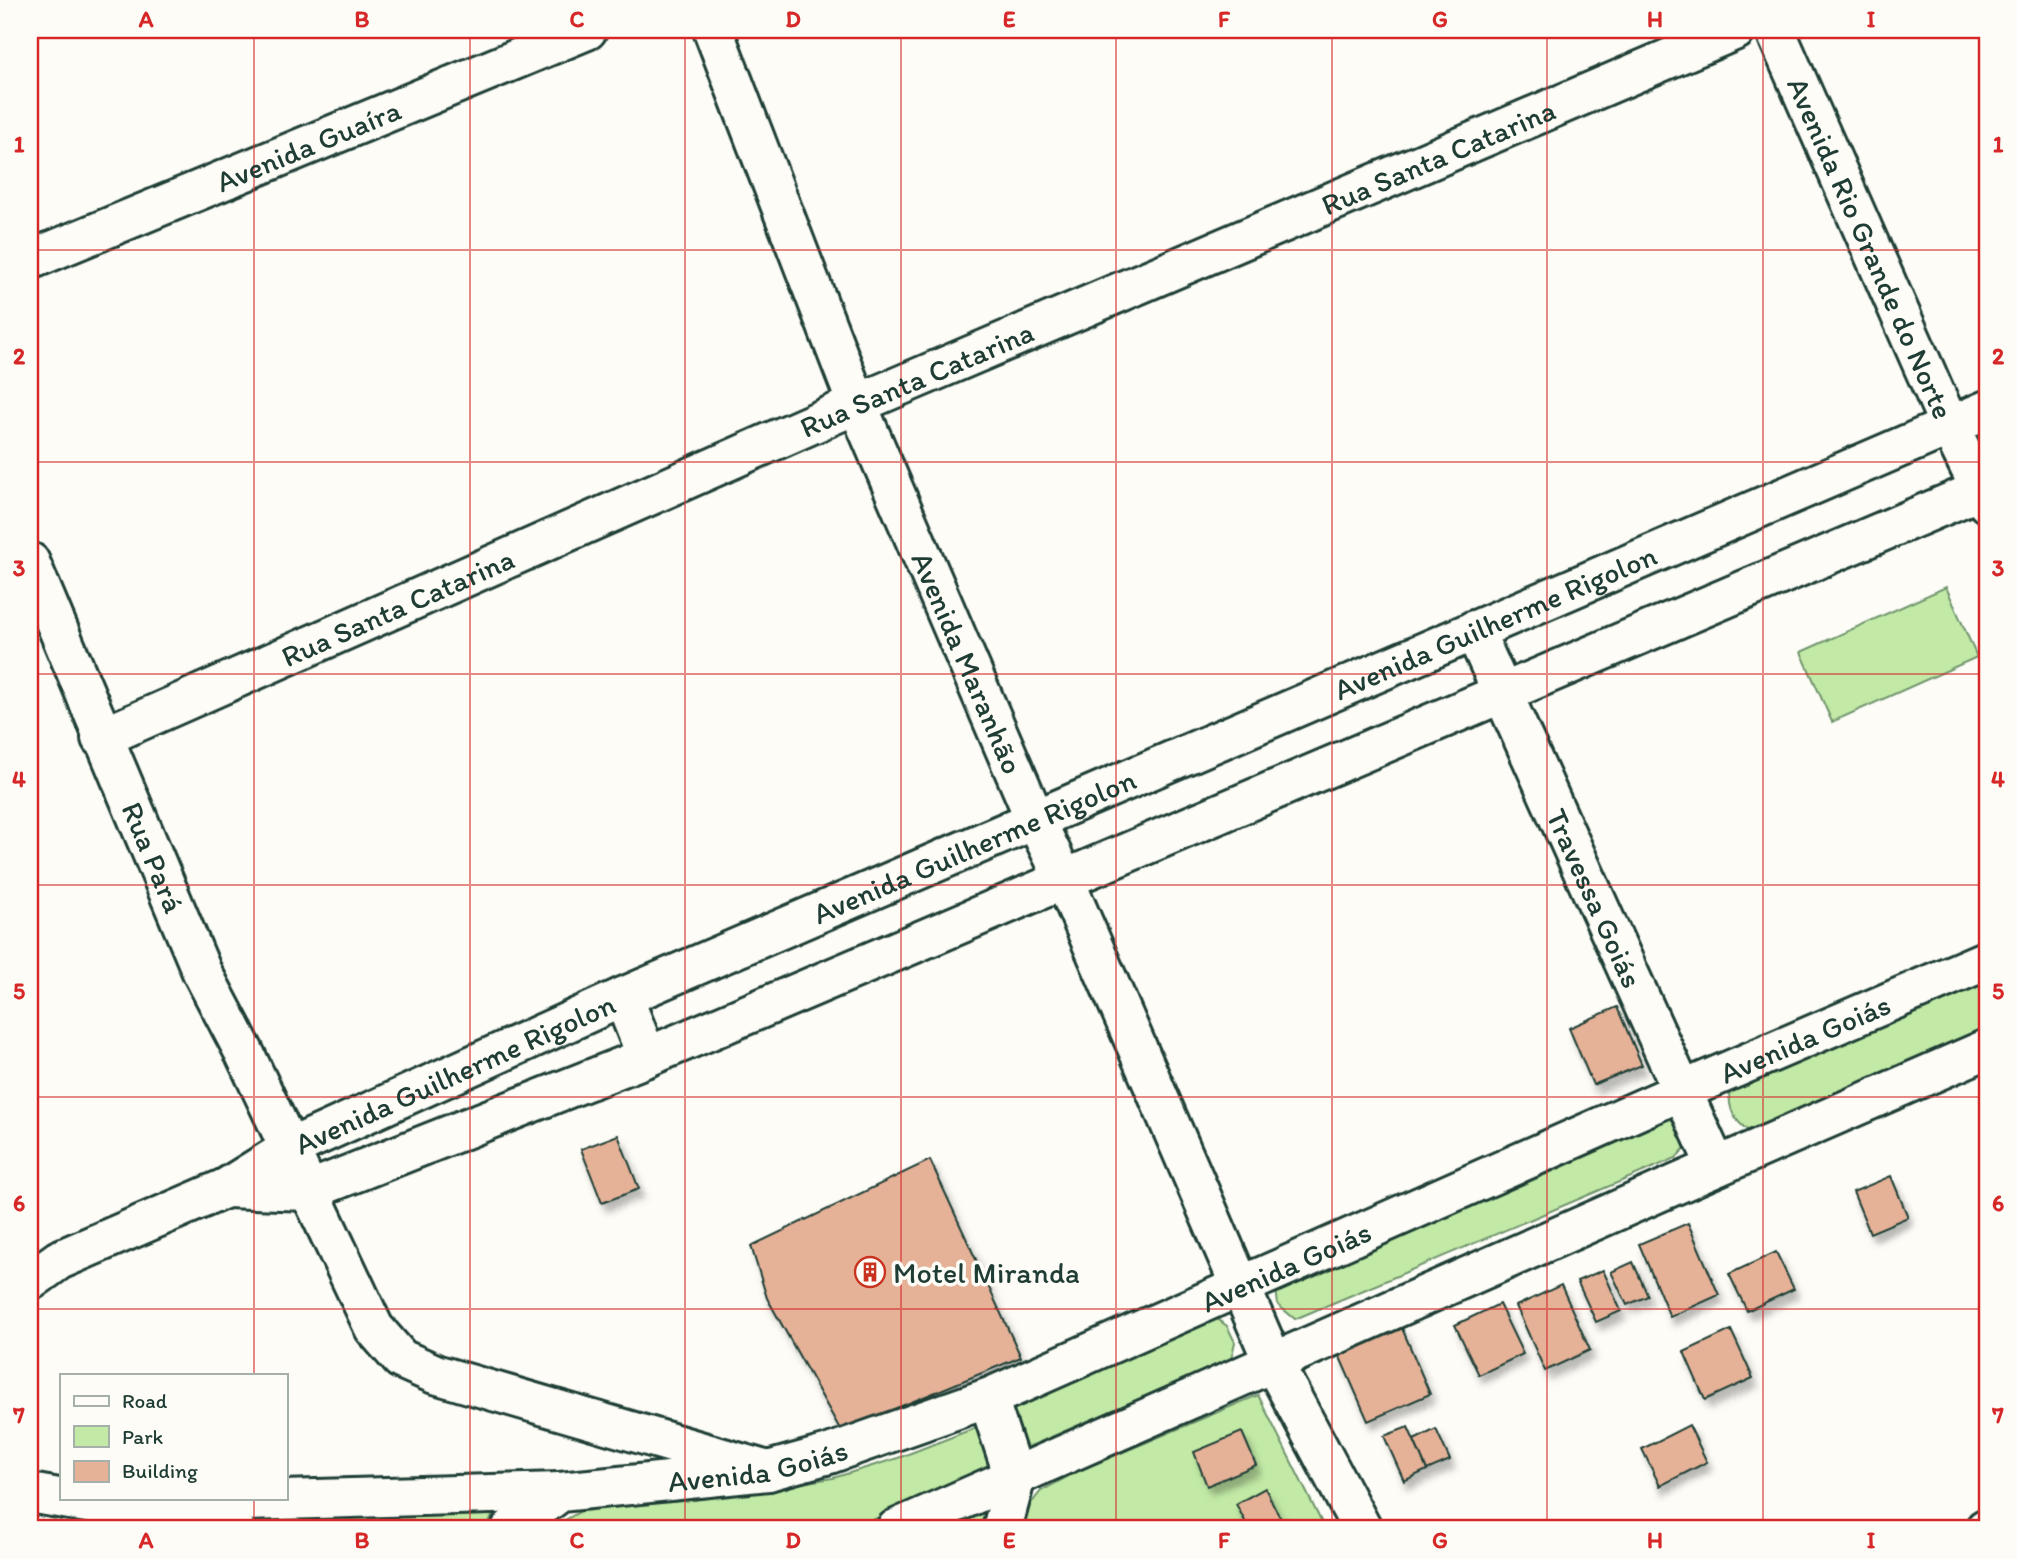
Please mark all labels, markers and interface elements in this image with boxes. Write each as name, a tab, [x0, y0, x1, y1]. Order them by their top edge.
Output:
text: A	[138, 5, 154, 33]
text: B	[355, 5, 370, 33]
text: C	[570, 5, 585, 33]
text: D	[785, 5, 801, 33]
text: E	[1003, 5, 1016, 33]
text: F	[1218, 5, 1231, 33]
text: G	[1432, 5, 1448, 33]
text: H	[1647, 5, 1663, 33]
text: I	[1867, 5, 1876, 33]
street label: Avenida Rio Grande do Norte	[1780, 71, 1962, 424]
street label: Avenida Guaíra	[210, 90, 407, 200]
street label: Rua Santa Catarina	[1316, 91, 1561, 223]
text: 1	[14, 130, 25, 158]
text: 1	[1993, 130, 2004, 158]
street label: Rua Santa Catarina	[794, 313, 1039, 445]
text: 2	[13, 342, 26, 370]
text: 2	[1992, 342, 2005, 370]
street label: Avenida Guilherme Rigolon	[1328, 536, 1662, 708]
street label: Rua Santa Catarina	[275, 539, 520, 675]
street label: Avenida Maranhão	[904, 546, 1032, 779]
text: 3	[13, 554, 26, 582]
text: 3	[1992, 554, 2005, 582]
street label: Avenida Guilherme Rigolon	[807, 760, 1141, 932]
text: 4	[12, 765, 26, 793]
text: 4	[1991, 765, 2005, 793]
street label: Rua Pará	[114, 796, 194, 918]
street label: Travessa Goiás	[1539, 803, 1651, 993]
text: 5	[13, 977, 25, 1005]
text: 5	[1992, 977, 2004, 1005]
street label: Avenida Guilherme Rigolon	[289, 985, 621, 1162]
street label: Avenida Goiás	[1714, 985, 1896, 1091]
text: 6	[13, 1189, 25, 1217]
text: 6	[1992, 1189, 2004, 1217]
street label: Avenida Goiás	[1195, 1212, 1377, 1320]
place label: Motel Miranda	[893, 1254, 1080, 1291]
building icon: Motel Miranda	[853, 1255, 887, 1289]
legend	[60, 1374, 287, 1500]
text: Road	[122, 1388, 168, 1413]
text: 7	[12, 1401, 25, 1429]
text: 7	[1991, 1401, 2004, 1429]
text: Park	[122, 1424, 164, 1449]
street label: Avenida Goiás	[666, 1430, 852, 1500]
text: Building	[122, 1458, 198, 1483]
text: A	[138, 1526, 154, 1554]
text: B	[355, 1526, 370, 1554]
text: C	[570, 1526, 585, 1554]
text: D	[785, 1526, 801, 1554]
text: E	[1003, 1526, 1016, 1554]
text: F	[1218, 1526, 1231, 1554]
text: G	[1432, 1526, 1448, 1554]
text: H	[1647, 1526, 1663, 1554]
text: I	[1867, 1526, 1876, 1554]

